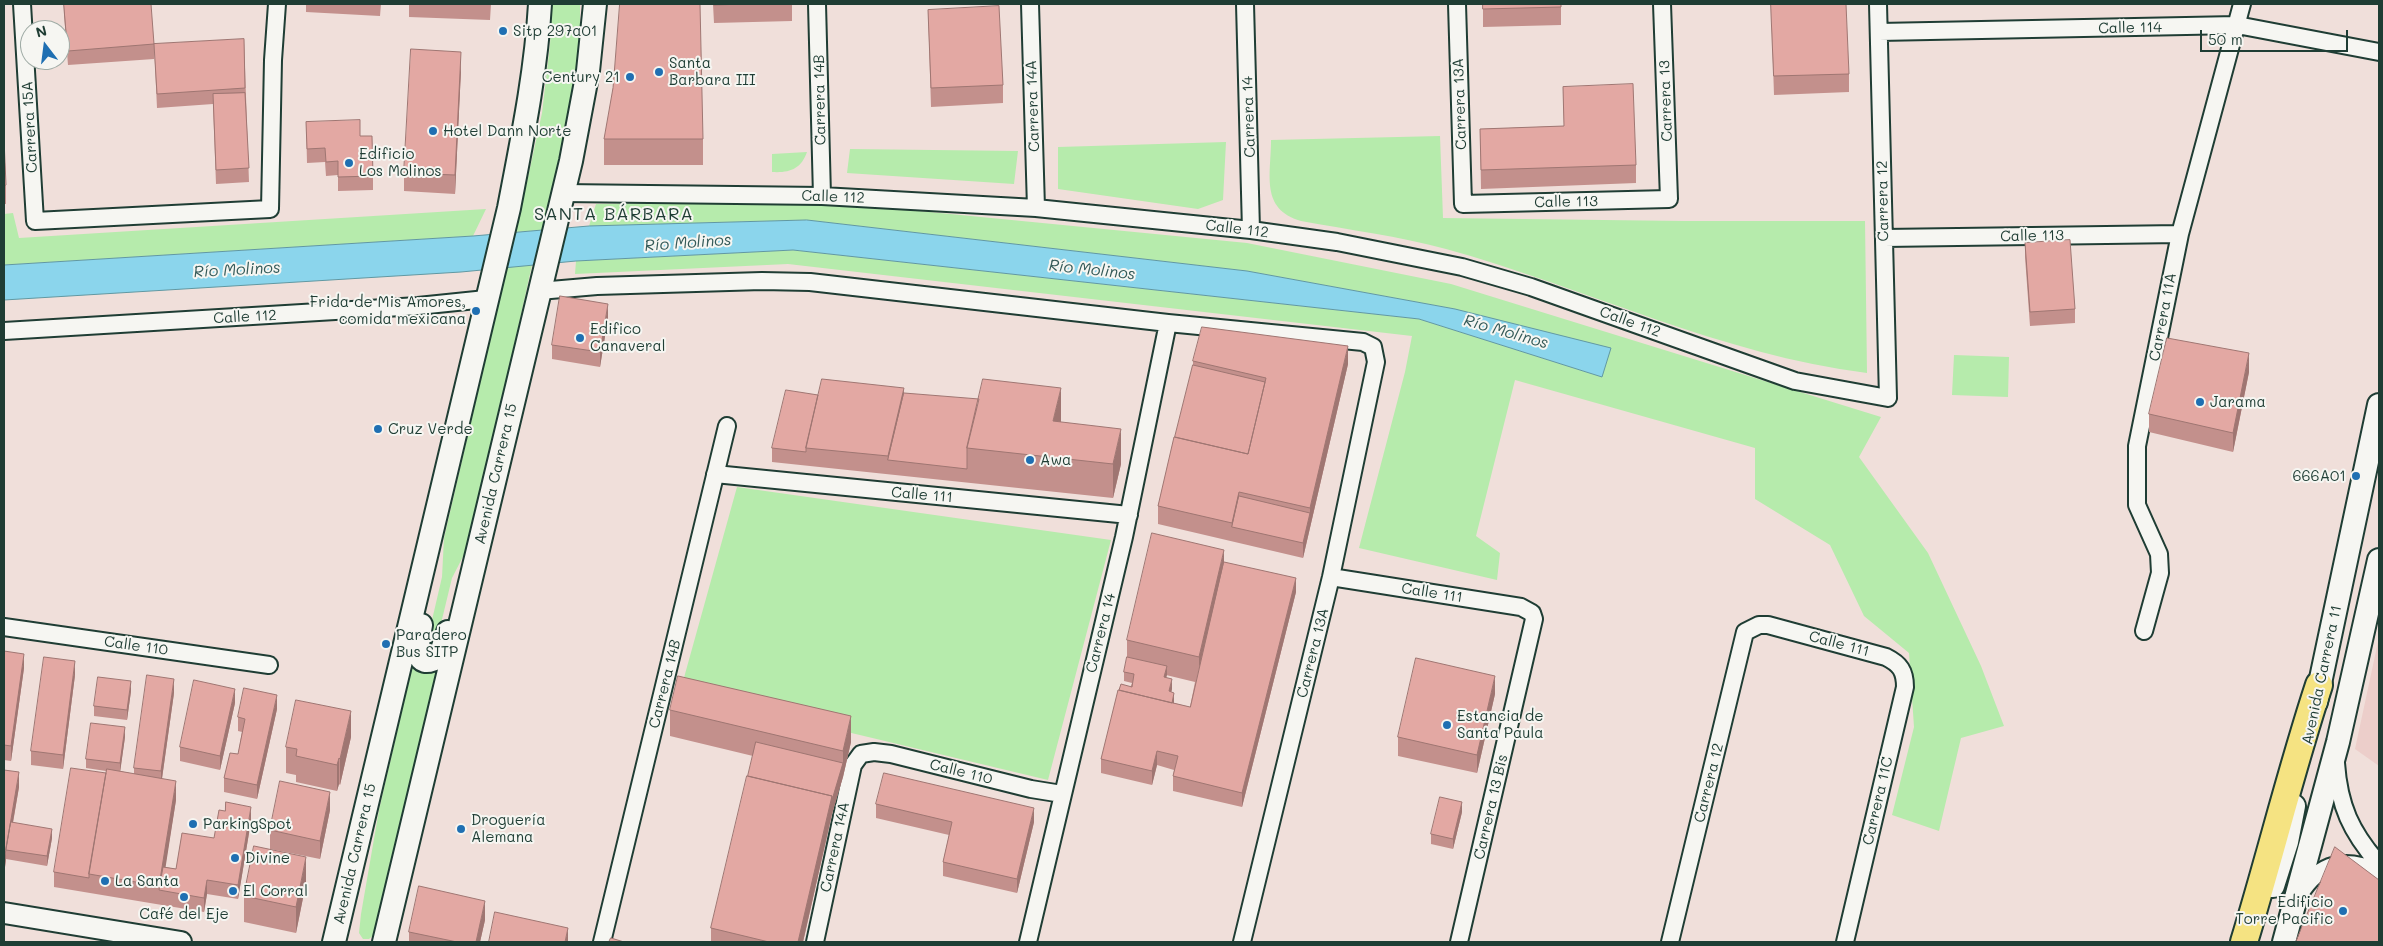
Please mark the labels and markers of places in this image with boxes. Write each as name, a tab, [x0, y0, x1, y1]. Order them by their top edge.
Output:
place label: Sitp 297a01	[513, 22, 598, 40]
marker: Sitp 297a01	[497, 25, 509, 37]
place label: Santa Barbara III	[669, 54, 755, 89]
marker: Santa Barbara III	[653, 66, 665, 78]
place label: Century 21	[542, 68, 620, 86]
marker: Century 21	[624, 71, 636, 83]
place label: Hotel Dann Norte	[443, 122, 571, 140]
marker: Hotel Dann Norte	[427, 125, 439, 137]
place label: Edificio Los Molinos	[359, 145, 442, 180]
marker: Edificio Los Molinos	[343, 157, 355, 169]
place label: Frida de Mis Amores, comida mexicana	[310, 293, 466, 328]
marker: Frida de Mis Amores, comida mexicana	[470, 305, 482, 317]
place label: Edifico Canaveral	[590, 320, 666, 355]
marker: Edifico Canaveral	[574, 332, 586, 344]
place label: Jarama	[2210, 393, 2266, 411]
marker: Jarama	[2194, 396, 2206, 408]
place label: Cruz Verde	[388, 420, 473, 438]
marker: Cruz Verde	[372, 423, 384, 435]
place label: Awa	[1040, 451, 1071, 469]
marker: Awa	[1024, 454, 1036, 466]
place label: 666A01	[2292, 467, 2346, 485]
marker: 666A01	[2350, 470, 2362, 482]
place label: Paradero Bus SITP	[396, 626, 467, 661]
marker: Paradero Bus SITP	[380, 638, 392, 650]
place label: Estancia de Santa Paula	[1457, 707, 1544, 742]
marker: Estancia de Santa Paula	[1441, 719, 1453, 731]
place label: Droguería Alemana	[471, 811, 546, 846]
place label: ParkingSpot	[203, 815, 292, 833]
marker: ParkingSpot	[187, 818, 199, 830]
marker: Droguería Alemana	[455, 823, 467, 835]
place label: Divine	[245, 849, 290, 867]
marker: Divine	[229, 852, 241, 864]
place label: La Santa	[115, 872, 179, 890]
marker: La Santa	[99, 875, 111, 887]
place label: El Corral	[243, 882, 308, 900]
marker: El Corral	[227, 885, 239, 897]
marker: Café del Eje	[178, 891, 190, 903]
place label: Edificio Torre Pacific	[2235, 893, 2333, 928]
place label: Café del Eje	[139, 905, 229, 923]
marker: Edificio Torre Pacific	[2337, 905, 2349, 917]

